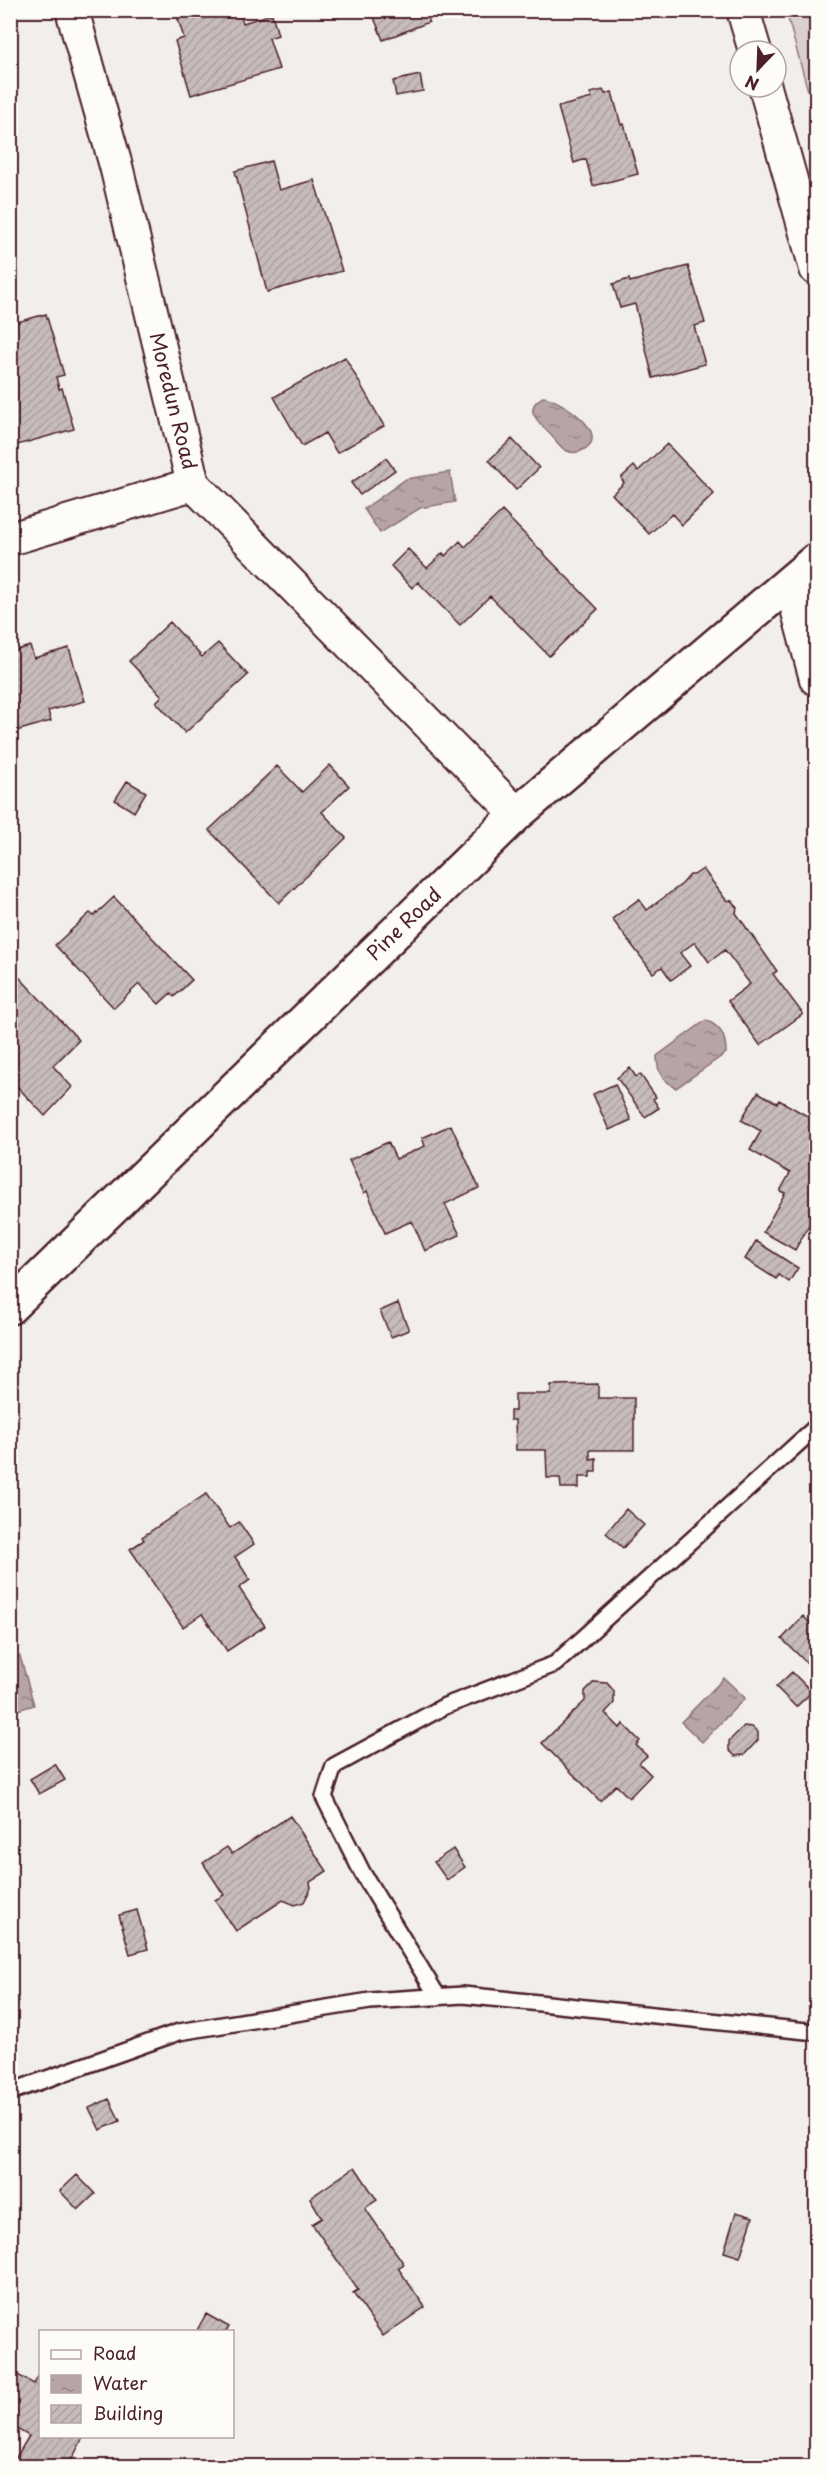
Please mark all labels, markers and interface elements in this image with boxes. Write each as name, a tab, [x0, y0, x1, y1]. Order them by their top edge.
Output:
north arrow	[728, 39, 788, 99]
text: N	[741, 70, 762, 97]
street label: Moredun Road	[142, 329, 206, 473]
street label: Pine Road	[359, 880, 448, 967]
legend	[39, 2330, 234, 2438]
text: Road	[93, 2339, 137, 2366]
text: Water	[93, 2369, 148, 2396]
text: Building	[93, 2399, 163, 2426]

